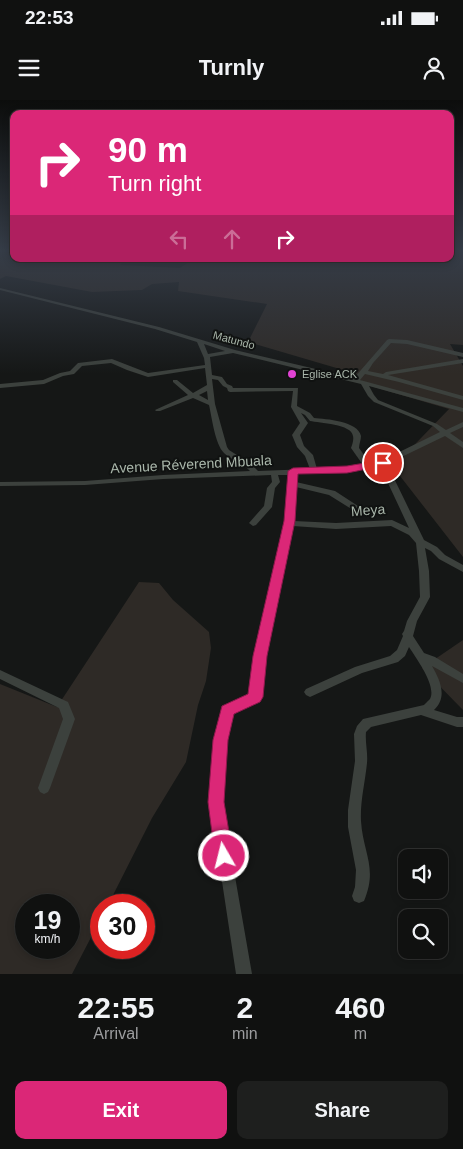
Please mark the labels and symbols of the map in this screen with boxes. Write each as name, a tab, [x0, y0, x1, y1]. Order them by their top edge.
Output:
street label: Matundo	[212, 329, 256, 351]
marker: Eglise ACK	[286, 368, 298, 380]
place label: Eglise ACK	[302, 368, 358, 380]
pin	[362, 442, 404, 484]
street label: Avenue Réverend Mbuala	[110, 452, 272, 476]
street label: Meya	[350, 501, 386, 519]
position arrow	[197, 829, 249, 881]
speed limit sign: 30	[90, 894, 155, 959]

